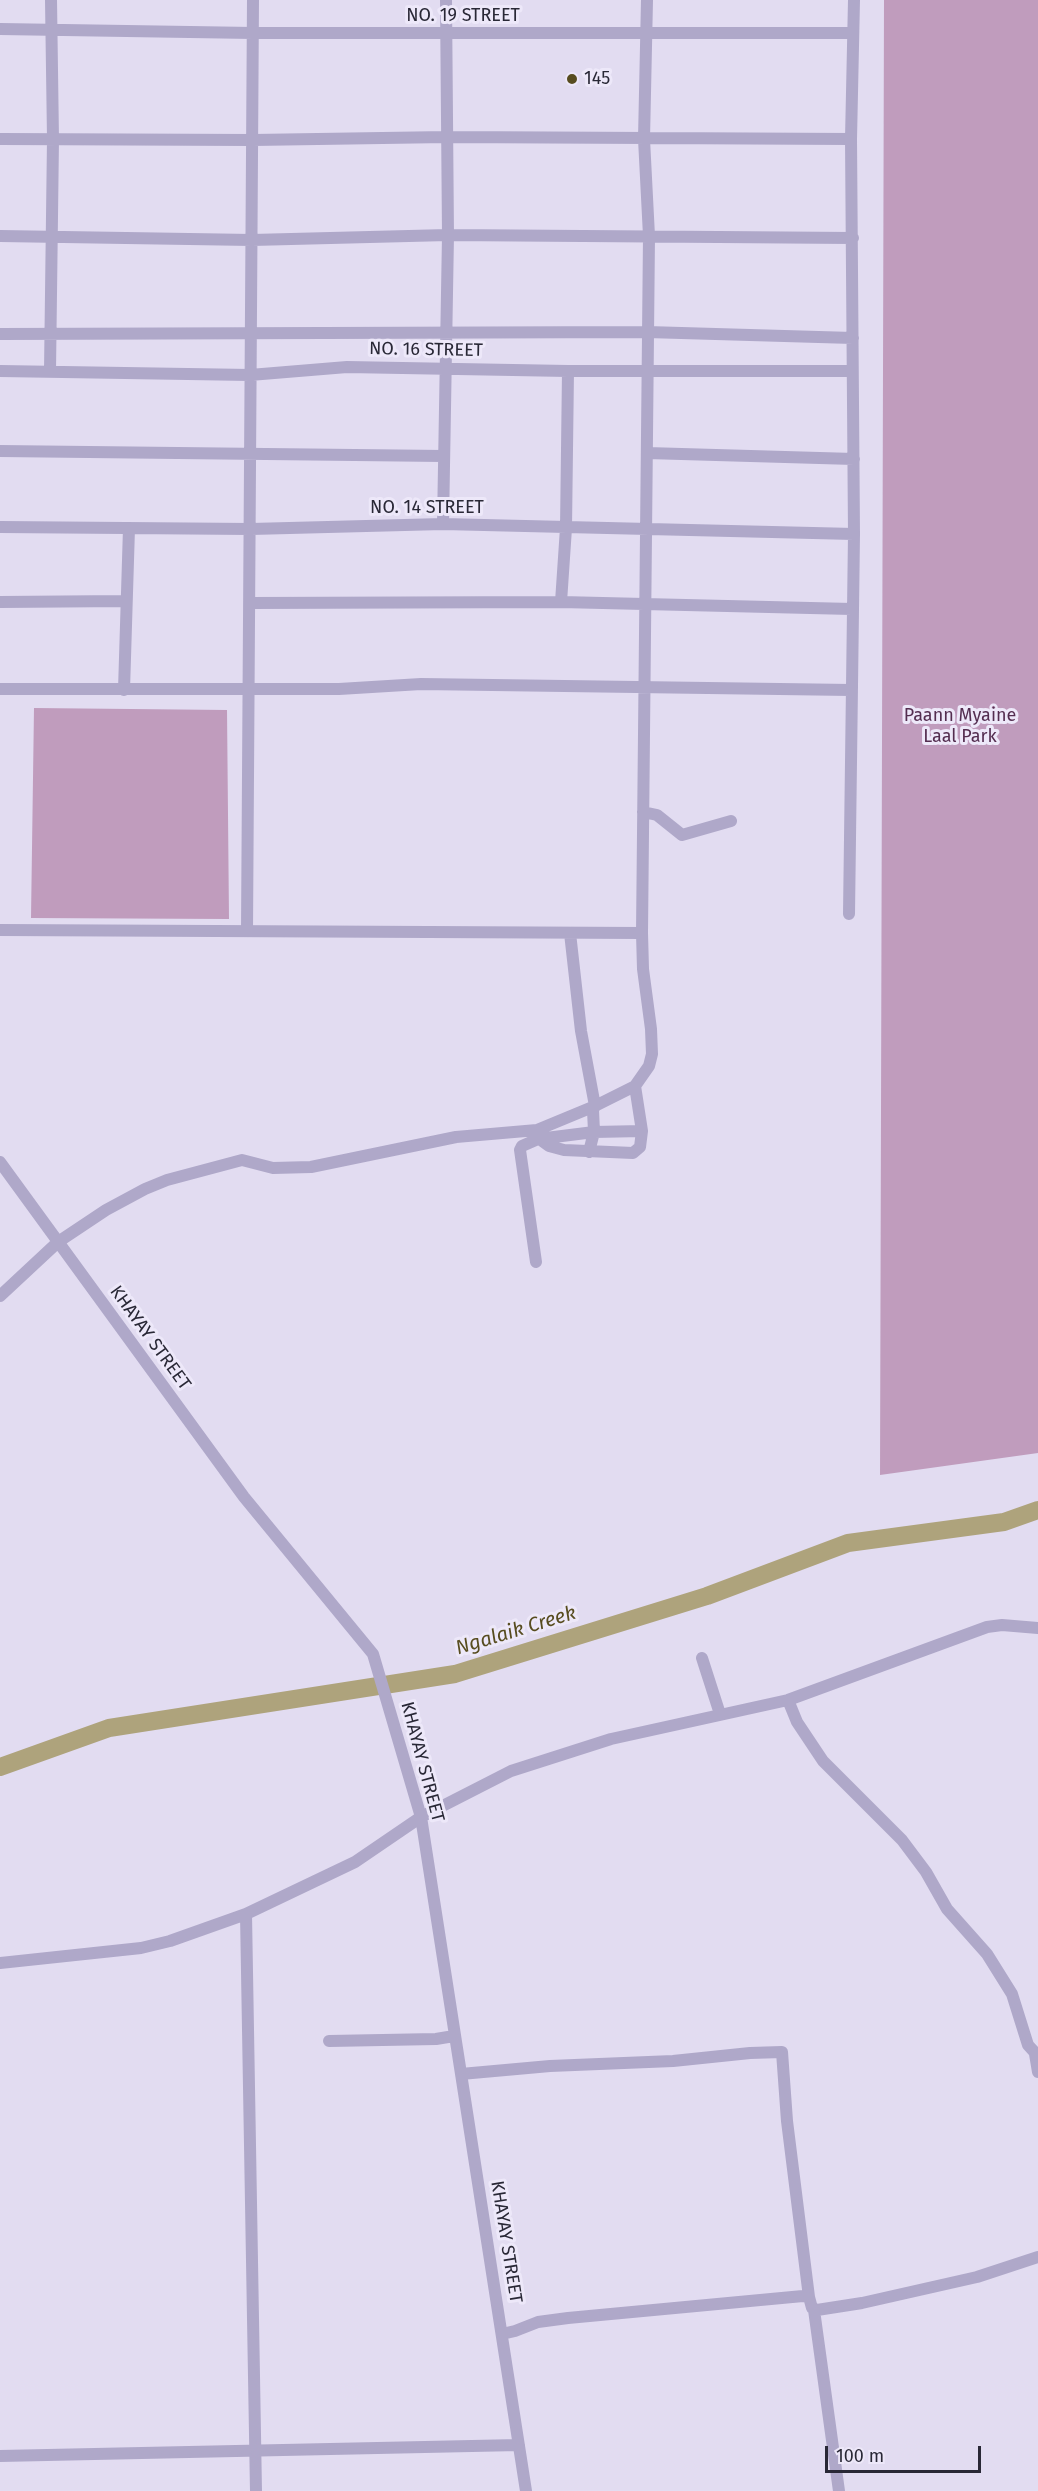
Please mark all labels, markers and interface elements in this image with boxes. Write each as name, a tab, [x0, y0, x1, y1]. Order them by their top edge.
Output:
street label: NO. 19 STREET	[406, 5, 520, 27]
place label: 145	[584, 68, 610, 90]
marker: 145	[565, 72, 579, 86]
street label: NO. 16 STREET	[369, 338, 483, 362]
street label: NO. 14 STREET	[370, 497, 484, 519]
park label: Paann Myaine Laal Park	[904, 705, 1016, 748]
street label: KHAYAY STREET	[105, 1282, 195, 1394]
water label: Ngalaik Creek	[453, 1601, 579, 1661]
street label: KHAYAY STREET	[396, 1700, 448, 1824]
street label: KHAYAY STREET	[486, 2179, 526, 2305]
scale bar	[828, 2434, 984, 2472]
text: 100 m	[836, 2445, 884, 2467]

